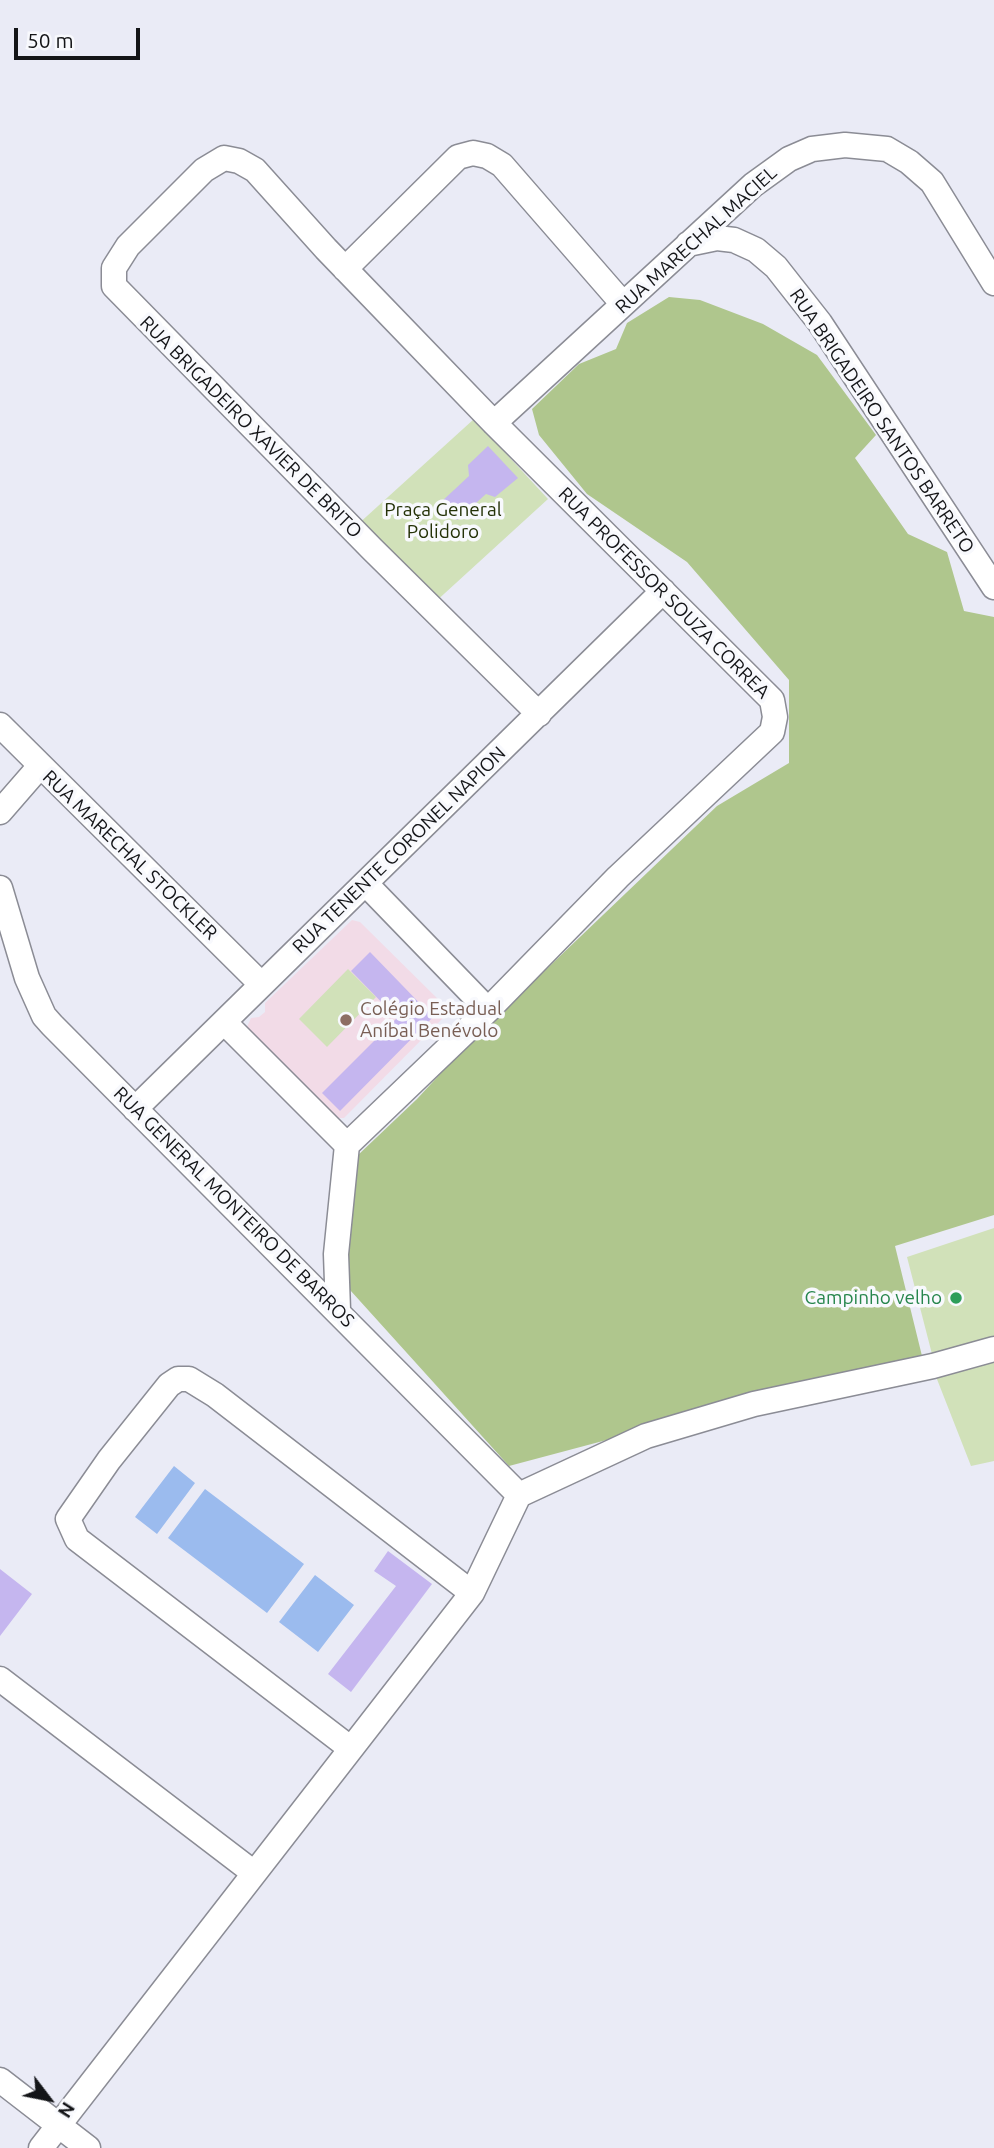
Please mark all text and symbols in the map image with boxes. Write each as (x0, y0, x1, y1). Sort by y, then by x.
scale bar (18, 14, 144, 58)
text: 50 m (27, 28, 74, 52)
street label: RUA MARECHAL MACIEL (611, 161, 781, 319)
street label: RUA BRIGADEIRO SANTOS BARRETO (785, 284, 979, 558)
street label: RUA BRIGADEIRO XAVIER DE BRITO (135, 311, 367, 543)
street label: RUA PROFESSOR SOUZA CORREA (554, 483, 774, 703)
park label: Praça General Polidoro (384, 499, 502, 543)
street label: RUA TENENTE CORONEL NAPION (288, 742, 510, 958)
street label: RUA MARECHAL STOCKLER (38, 765, 222, 945)
place label: Colégio Estadual Aníbal Benévolo (360, 998, 502, 1042)
marker: Colégio Estadual Aníbal Benévolo (338, 1012, 354, 1028)
street label: RUA GENERAL MONTEIRO DE BARROS (109, 1082, 359, 1332)
place label: Campinho velho (805, 1287, 942, 1309)
marker: Campinho velho (948, 1290, 964, 1306)
north arrow (14, 2064, 84, 2134)
text: N (54, 2098, 80, 2122)

